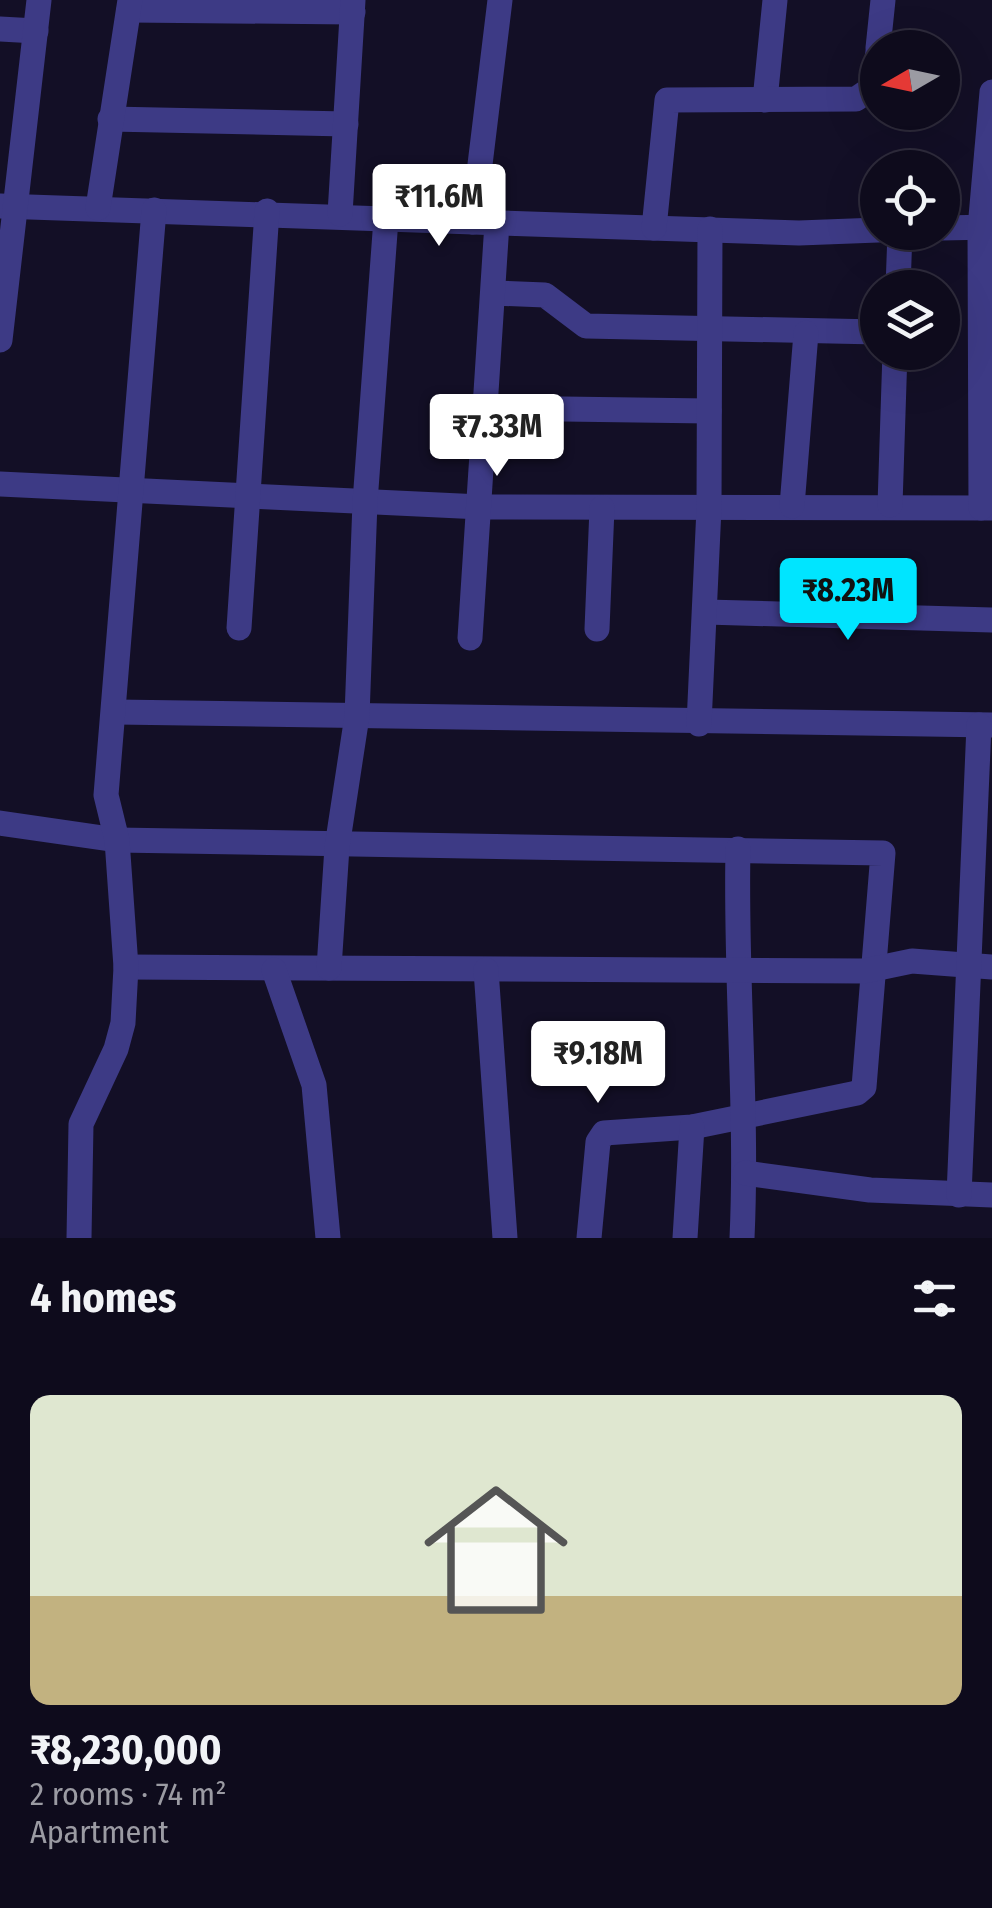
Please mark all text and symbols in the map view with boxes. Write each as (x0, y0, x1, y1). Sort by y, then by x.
north arrow (860, 30, 960, 130)
map controls (860, 30, 960, 370)
button: locate (860, 150, 960, 250)
pin: ₹11.6M (358, 164, 520, 249)
text: ₹11.6M (395, 177, 483, 215)
button: layers (860, 270, 960, 370)
pin: ₹7.33M (416, 394, 578, 479)
text: ₹7.33M (452, 407, 542, 445)
pin: ₹8.23M (767, 558, 929, 643)
text: ₹8.23M (802, 571, 894, 609)
pin: ₹9.18M (517, 1021, 679, 1106)
text: ₹9.18M (553, 1034, 643, 1072)
icon: filters (907, 1271, 962, 1326)
text: 4 homes (30, 1273, 177, 1323)
icon: home (406, 1460, 586, 1640)
text: ₹8,230,000 (30, 1725, 222, 1775)
text: 2 rooms · 74 m² (30, 1775, 227, 1813)
text: Apartment (30, 1813, 169, 1851)

